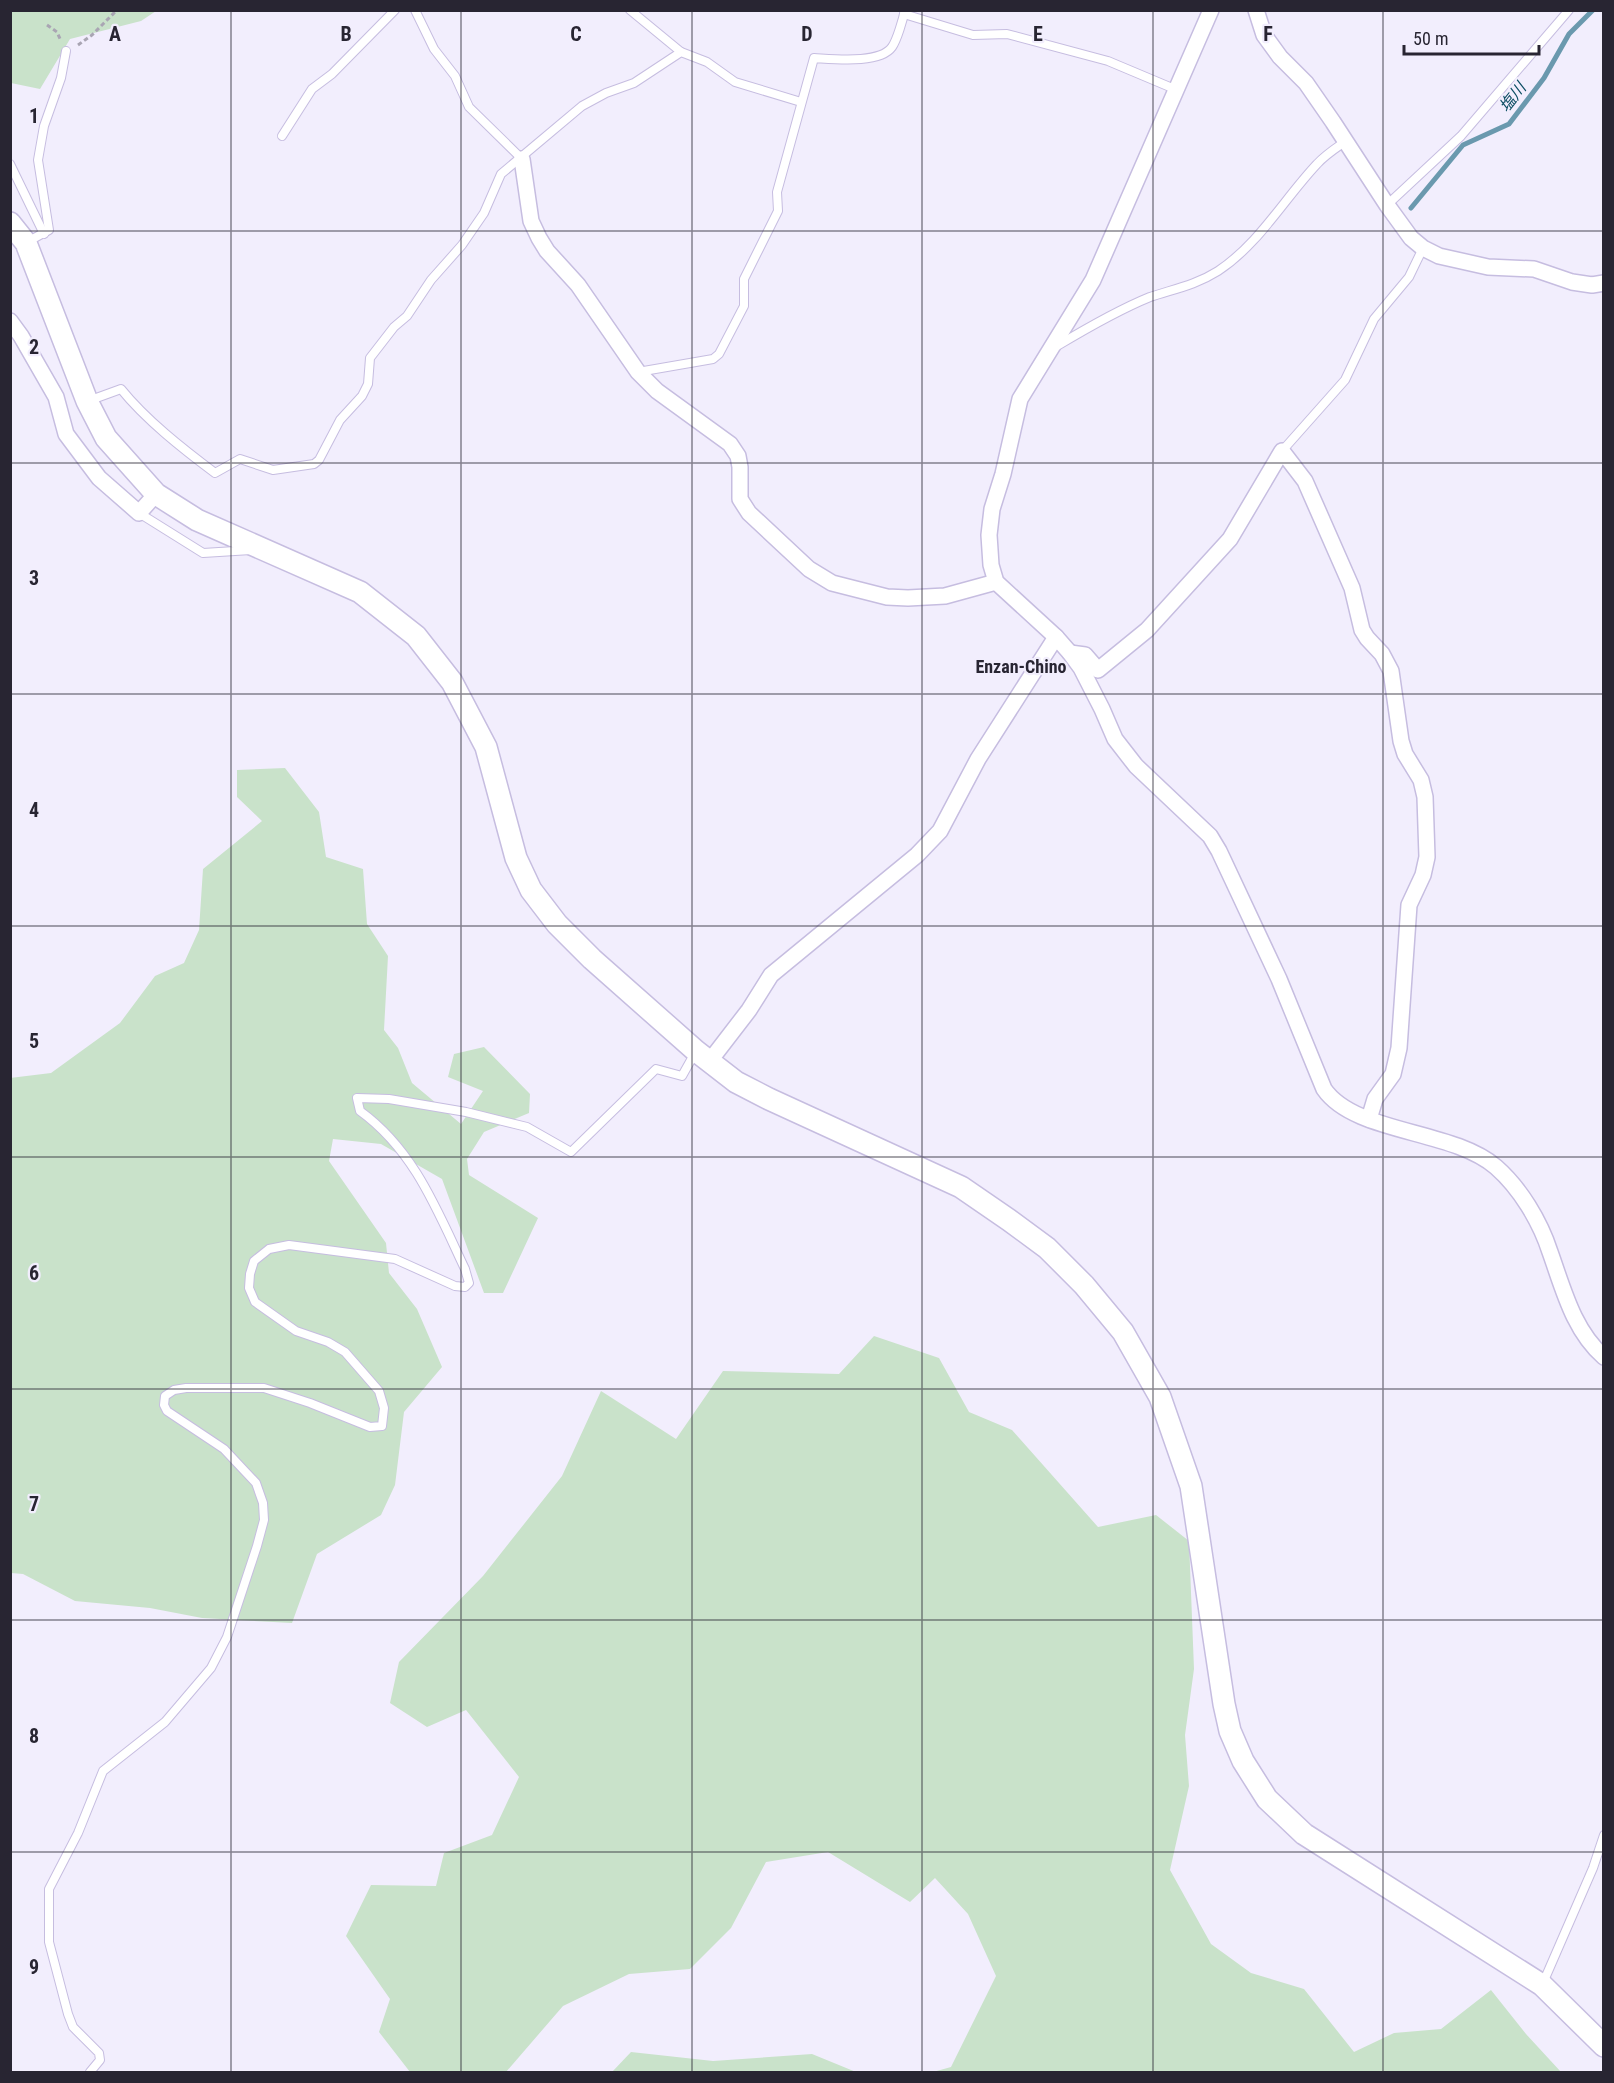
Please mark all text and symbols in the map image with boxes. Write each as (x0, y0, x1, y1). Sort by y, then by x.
scale bar (1404, 18, 1539, 56)
text: A (109, 22, 121, 46)
text: B (340, 22, 352, 46)
text: C (570, 22, 582, 46)
text: D (801, 22, 813, 46)
text: E (1033, 22, 1043, 46)
text: F (1263, 22, 1273, 46)
text: 50 m (1413, 28, 1448, 49)
water label: 塩川 (1495, 77, 1531, 116)
text: 1 (29, 104, 39, 128)
text: 2 (29, 335, 39, 359)
text: 3 (29, 566, 39, 590)
district label: Enzan-Chino (975, 656, 1067, 677)
text: 4 (29, 798, 39, 822)
text: 5 (29, 1029, 39, 1053)
text: 6 (29, 1261, 39, 1285)
text: 7 (29, 1492, 39, 1516)
text: 8 (29, 1724, 39, 1748)
text: 9 (29, 1955, 39, 1979)

